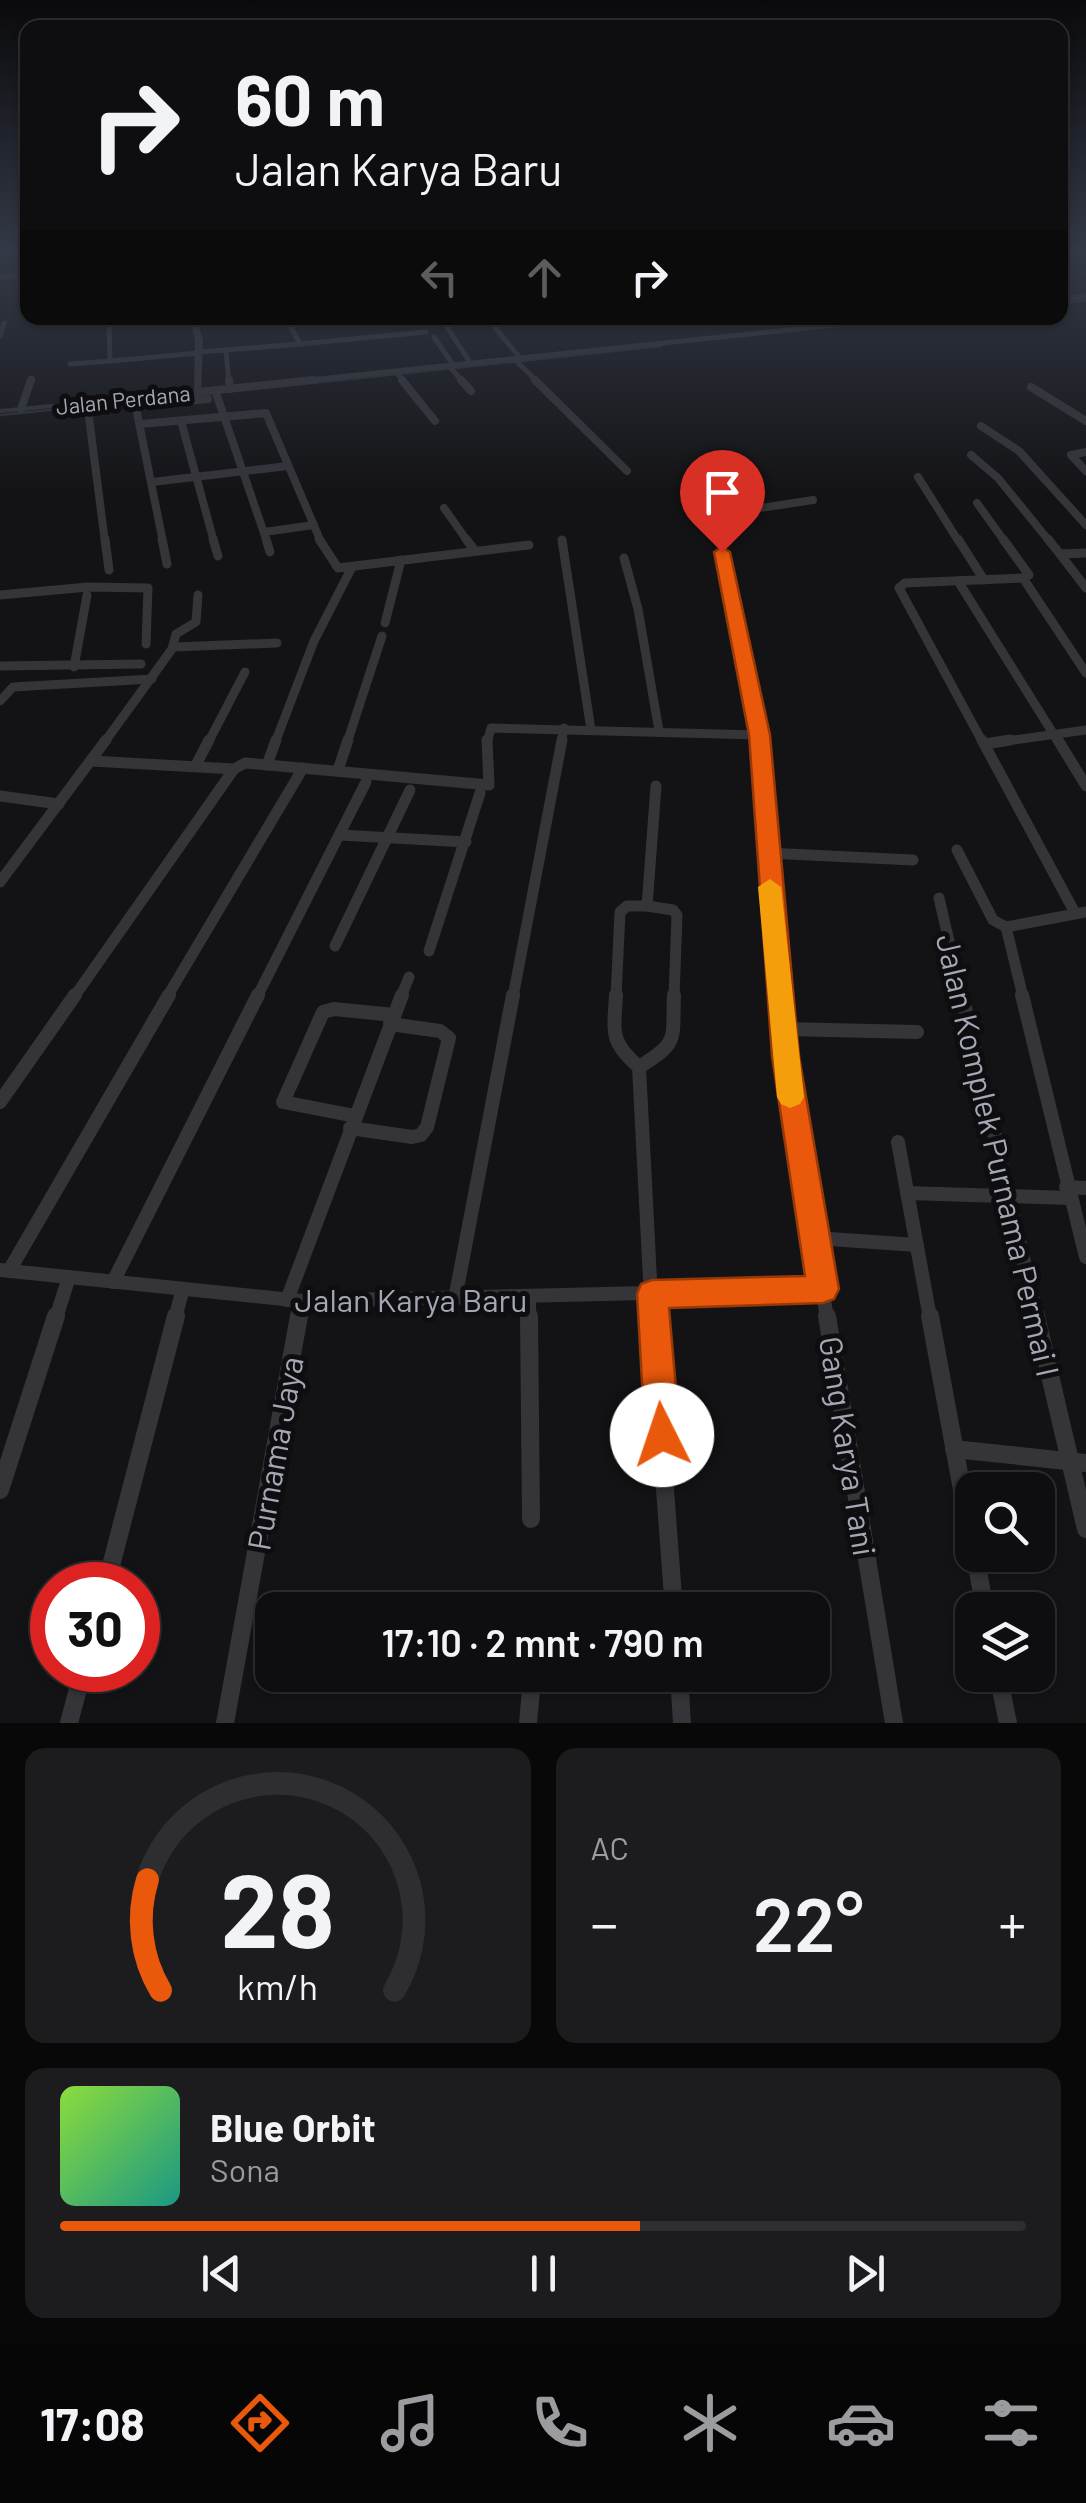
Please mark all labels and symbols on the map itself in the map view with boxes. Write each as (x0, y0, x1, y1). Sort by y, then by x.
street label: Jalan Perdana (54, 379, 192, 419)
pin (680, 450, 765, 553)
street label: Jalan Komplek Purnama Permai I (930, 930, 1068, 1380)
street label: Jalan Karya Baru (295, 1280, 527, 1318)
street label: Gang Karya Tani (813, 1334, 885, 1558)
street label: Purnama Jaya (238, 1353, 310, 1553)
position arrow (610, 1383, 714, 1487)
speed limit sign: 30 (30, 1562, 160, 1692)

